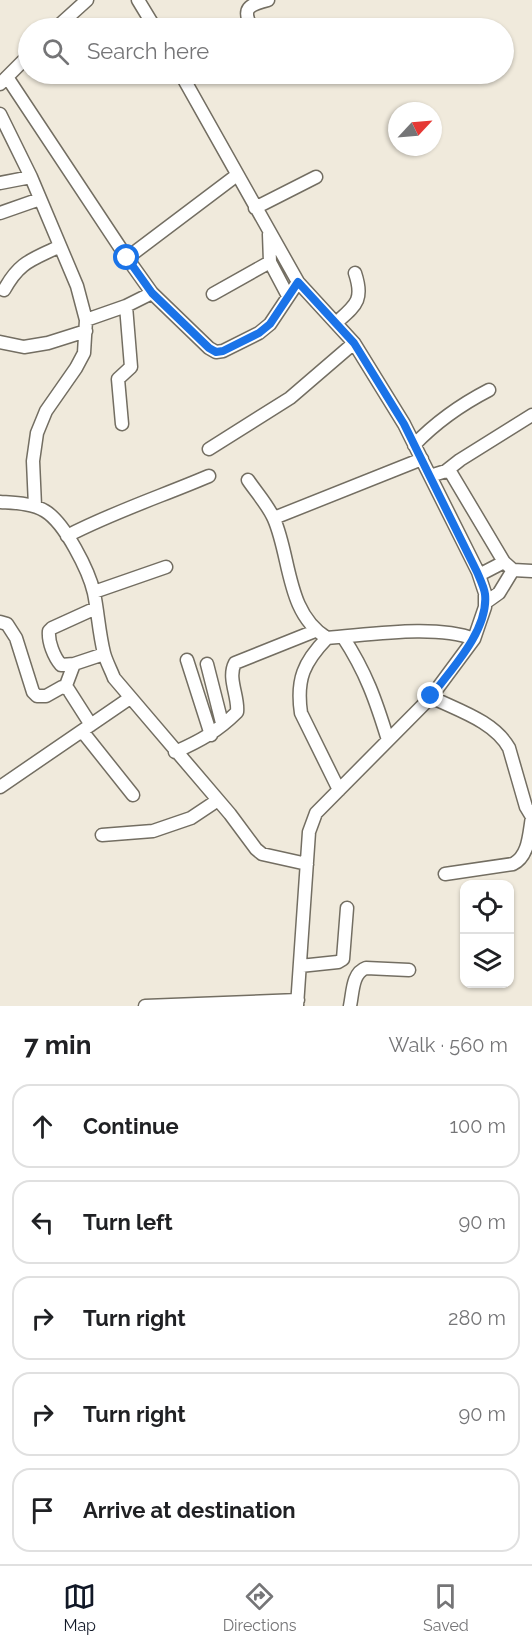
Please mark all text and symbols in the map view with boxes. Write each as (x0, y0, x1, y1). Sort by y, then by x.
search box (18, 18, 514, 84)
icon: search (39, 35, 72, 68)
text: Search here (87, 38, 209, 64)
north arrow (388, 102, 442, 156)
route start (113, 244, 139, 270)
route end (417, 682, 443, 708)
map controls (460, 880, 514, 988)
button: locate (460, 880, 514, 934)
button: layers (460, 934, 514, 988)
text: 7 min (24, 1030, 91, 1060)
text: Walk · 560 m (389, 1033, 508, 1057)
icon: ahead (26, 1110, 59, 1143)
text: Continue (83, 1113, 179, 1139)
text: 100 m (449, 1114, 506, 1138)
icon: left (26, 1206, 59, 1239)
text: Turn left (83, 1209, 173, 1235)
text: 90 m (459, 1210, 506, 1234)
icon: right (26, 1302, 59, 1335)
text: Turn right (83, 1305, 186, 1331)
text: 280 m (448, 1306, 506, 1330)
icon: right (26, 1398, 59, 1431)
text: Turn right (83, 1401, 186, 1427)
text: 90 m (459, 1402, 506, 1426)
icon: arrive (26, 1494, 59, 1527)
text: Arrive at destination (83, 1497, 296, 1523)
tab: Map (63, 1580, 96, 1635)
tab: Directions (223, 1580, 297, 1635)
tab: Saved (423, 1580, 469, 1635)

